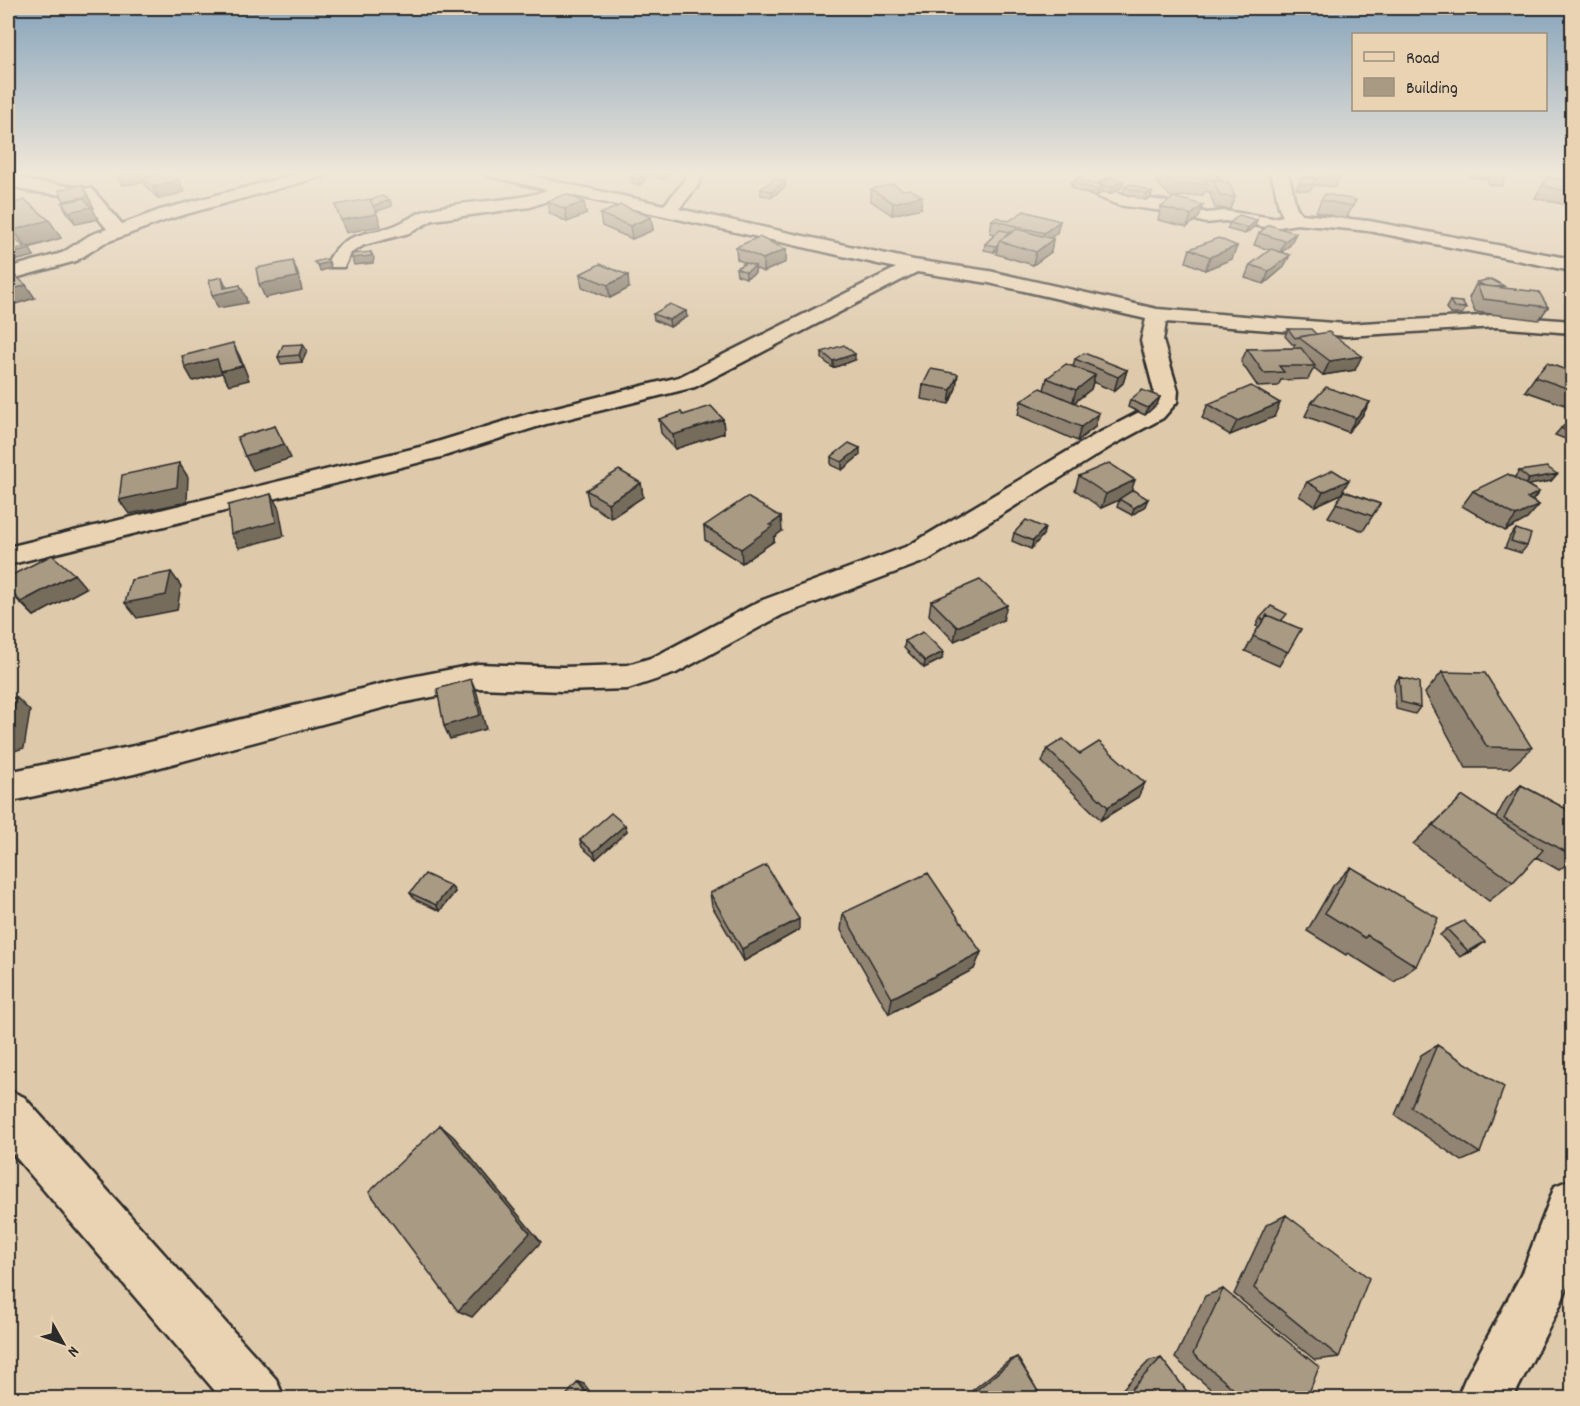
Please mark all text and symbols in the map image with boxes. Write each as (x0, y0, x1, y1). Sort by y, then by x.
legend (1352, 33, 1547, 111)
text: Road (1406, 47, 1440, 72)
text: Building (1406, 77, 1458, 102)
north arrow (33, 1313, 93, 1373)
text: N (61, 1341, 84, 1362)

